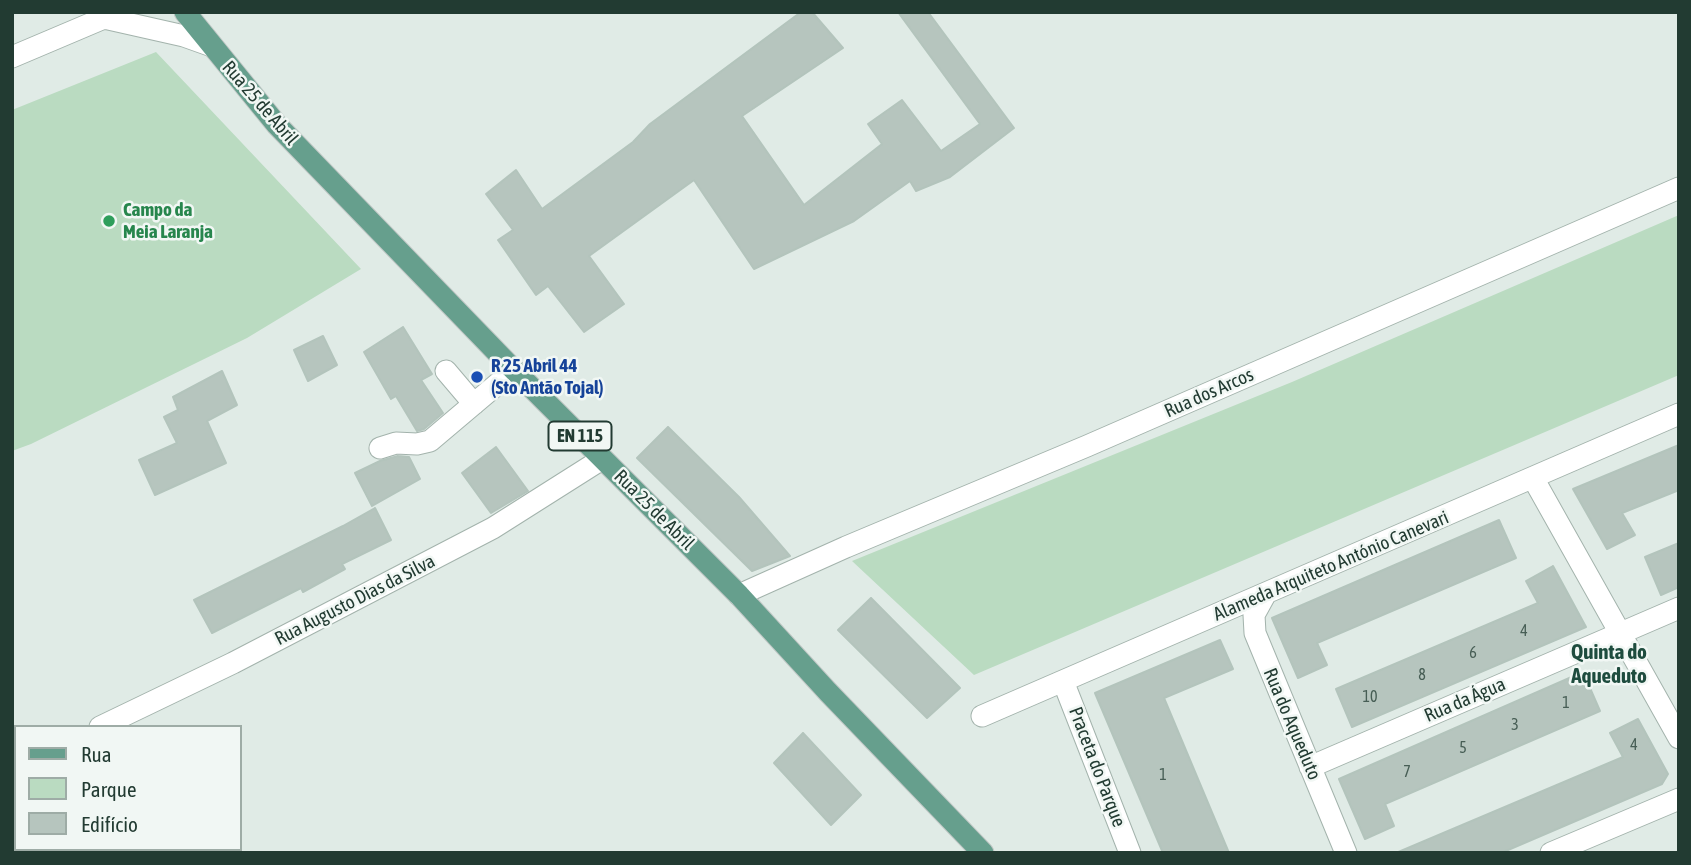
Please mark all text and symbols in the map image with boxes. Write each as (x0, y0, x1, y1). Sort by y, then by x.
street label: Rua 25 de Abril (217, 56, 303, 150)
place label: Campo da Meia Laranja (123, 199, 213, 243)
marker: Campo da Meia Laranja (101, 213, 117, 229)
place label: R 25 Abril 44 (Sto Antão Tojal) (491, 355, 604, 399)
street label: Rua dos Arcos (1161, 363, 1257, 423)
marker: R 25 Abril 44 (Sto Antão Tojal) (469, 369, 485, 385)
road number: EN 115 (548, 422, 612, 450)
street label: Rua 25 de Abril (609, 465, 699, 555)
street label: Alameda Arquiteto António Canevari (1210, 506, 1452, 626)
street label: Rua Augusto Dias da Silva (271, 550, 439, 650)
house number: 4 (1520, 621, 1528, 641)
district label: Quinta do Aqueduto (1571, 639, 1647, 689)
house number: 6 (1469, 643, 1477, 663)
street label: Rua do Aqueduto (1258, 665, 1326, 783)
house number: 8 (1418, 665, 1426, 685)
street label: Rua da Água (1421, 673, 1509, 727)
house number: 10 (1362, 687, 1378, 707)
house number: 1 (1562, 693, 1570, 713)
street label: Praceta do Parque (1064, 704, 1130, 830)
house number: 3 (1511, 715, 1519, 735)
legend (14, 725, 242, 851)
house number: 4 (1630, 735, 1638, 755)
house number: 5 (1459, 738, 1467, 758)
text: Rua (81, 742, 111, 766)
house number: 7 (1403, 762, 1411, 782)
house number: 1 (1159, 765, 1167, 785)
text: Parque (81, 777, 136, 801)
text: Edifício (81, 812, 138, 836)

